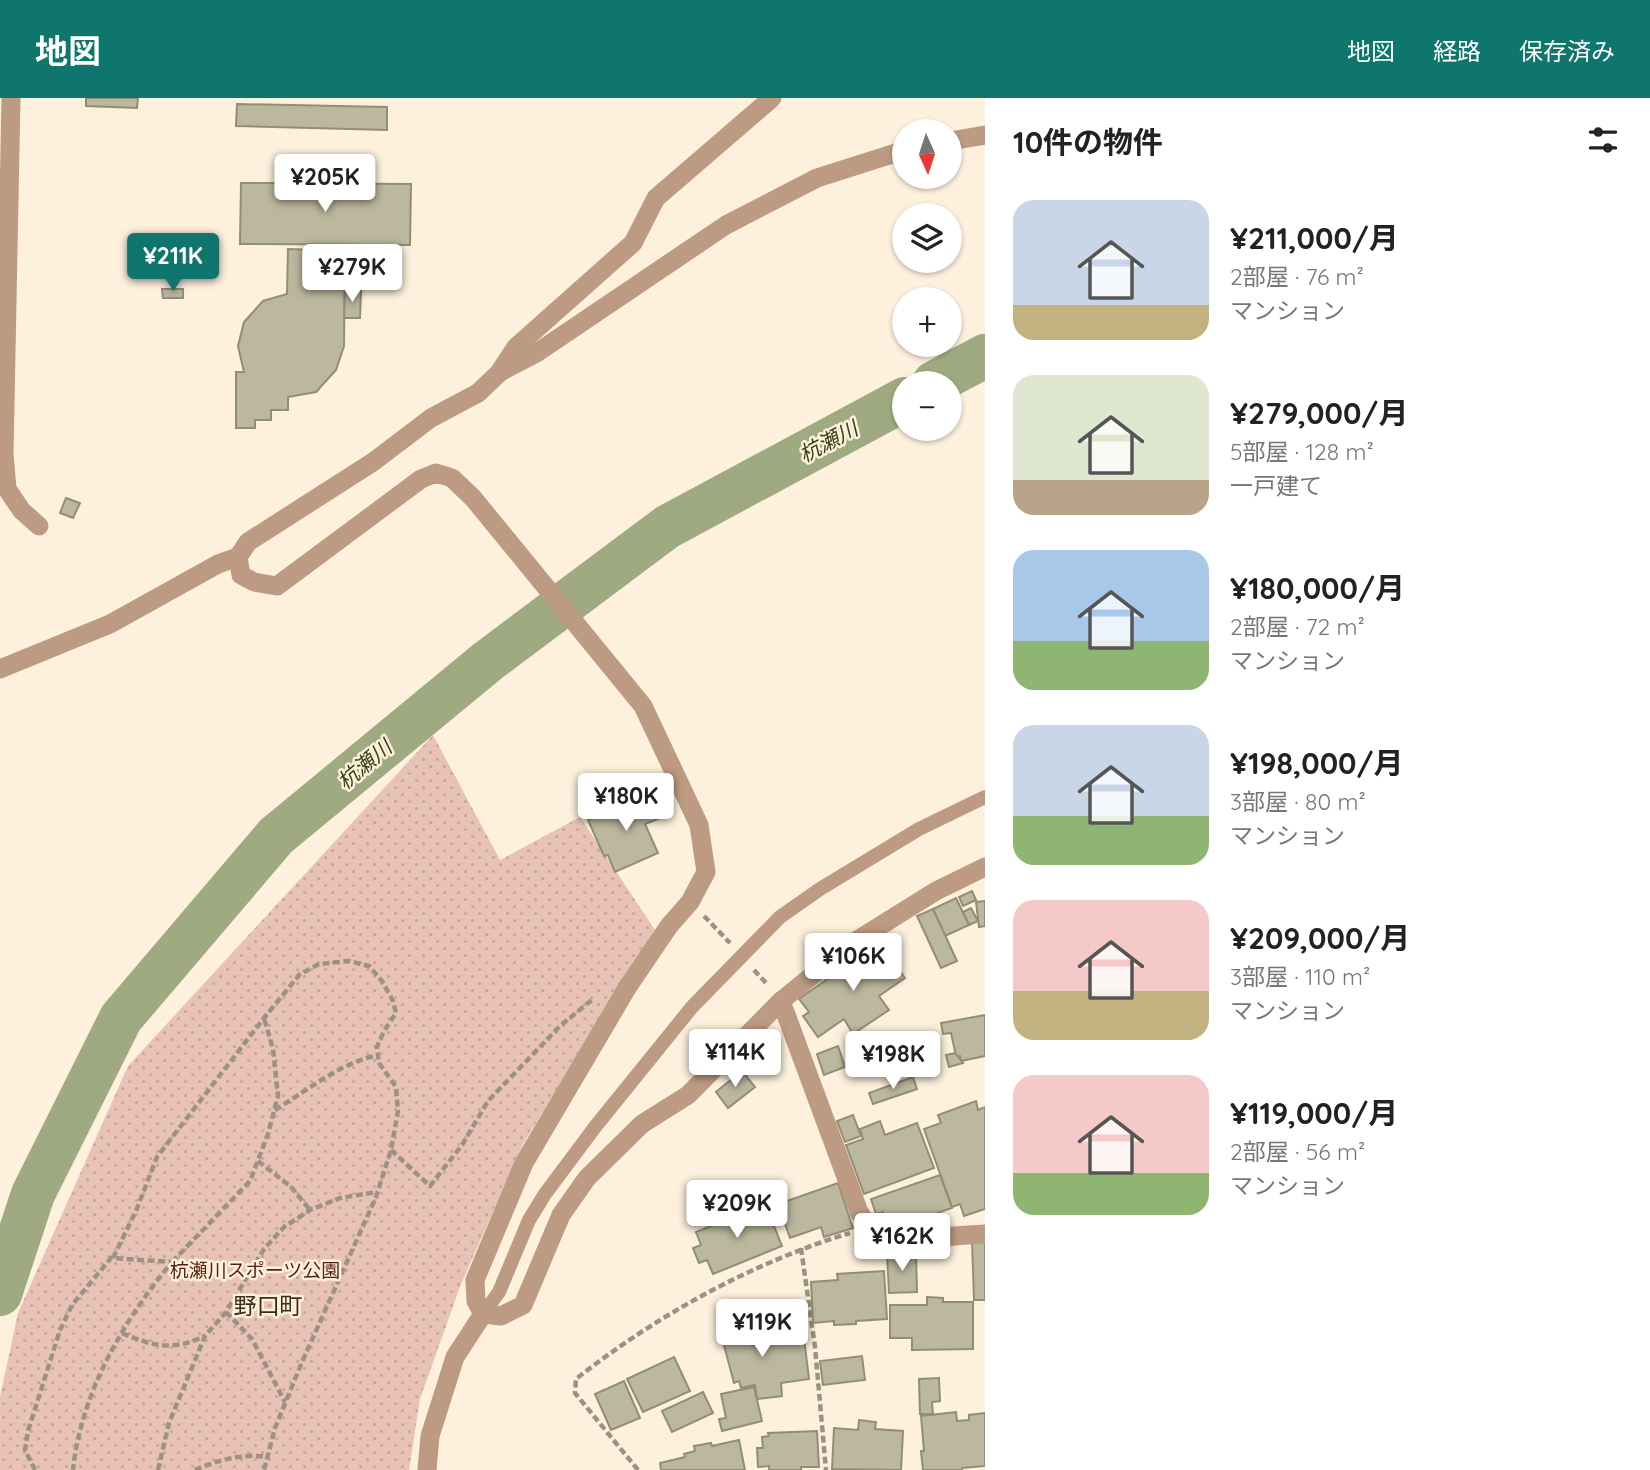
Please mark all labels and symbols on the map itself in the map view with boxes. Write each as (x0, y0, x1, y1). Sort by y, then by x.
north arrow (892, 119, 962, 189)
pin: ¥205K (276, 155, 374, 214)
pin: ¥211K (124, 234, 222, 293)
pin: ¥279K (303, 244, 401, 304)
water label: 杭瀬川 (794, 414, 864, 467)
water label: 杭瀬川 (332, 733, 398, 794)
pin: ¥180K (577, 774, 675, 833)
pin: ¥106K (804, 934, 902, 993)
pin: ¥114K (686, 1030, 784, 1089)
pin: ¥198K (844, 1032, 942, 1091)
pin: ¥209K (688, 1180, 786, 1240)
pin: ¥162K (853, 1214, 951, 1273)
park label: 杭瀬川スポーツ公園 (170, 1258, 340, 1282)
district label: 野口町 (234, 1291, 303, 1320)
pin: ¥119K (713, 1300, 811, 1359)

